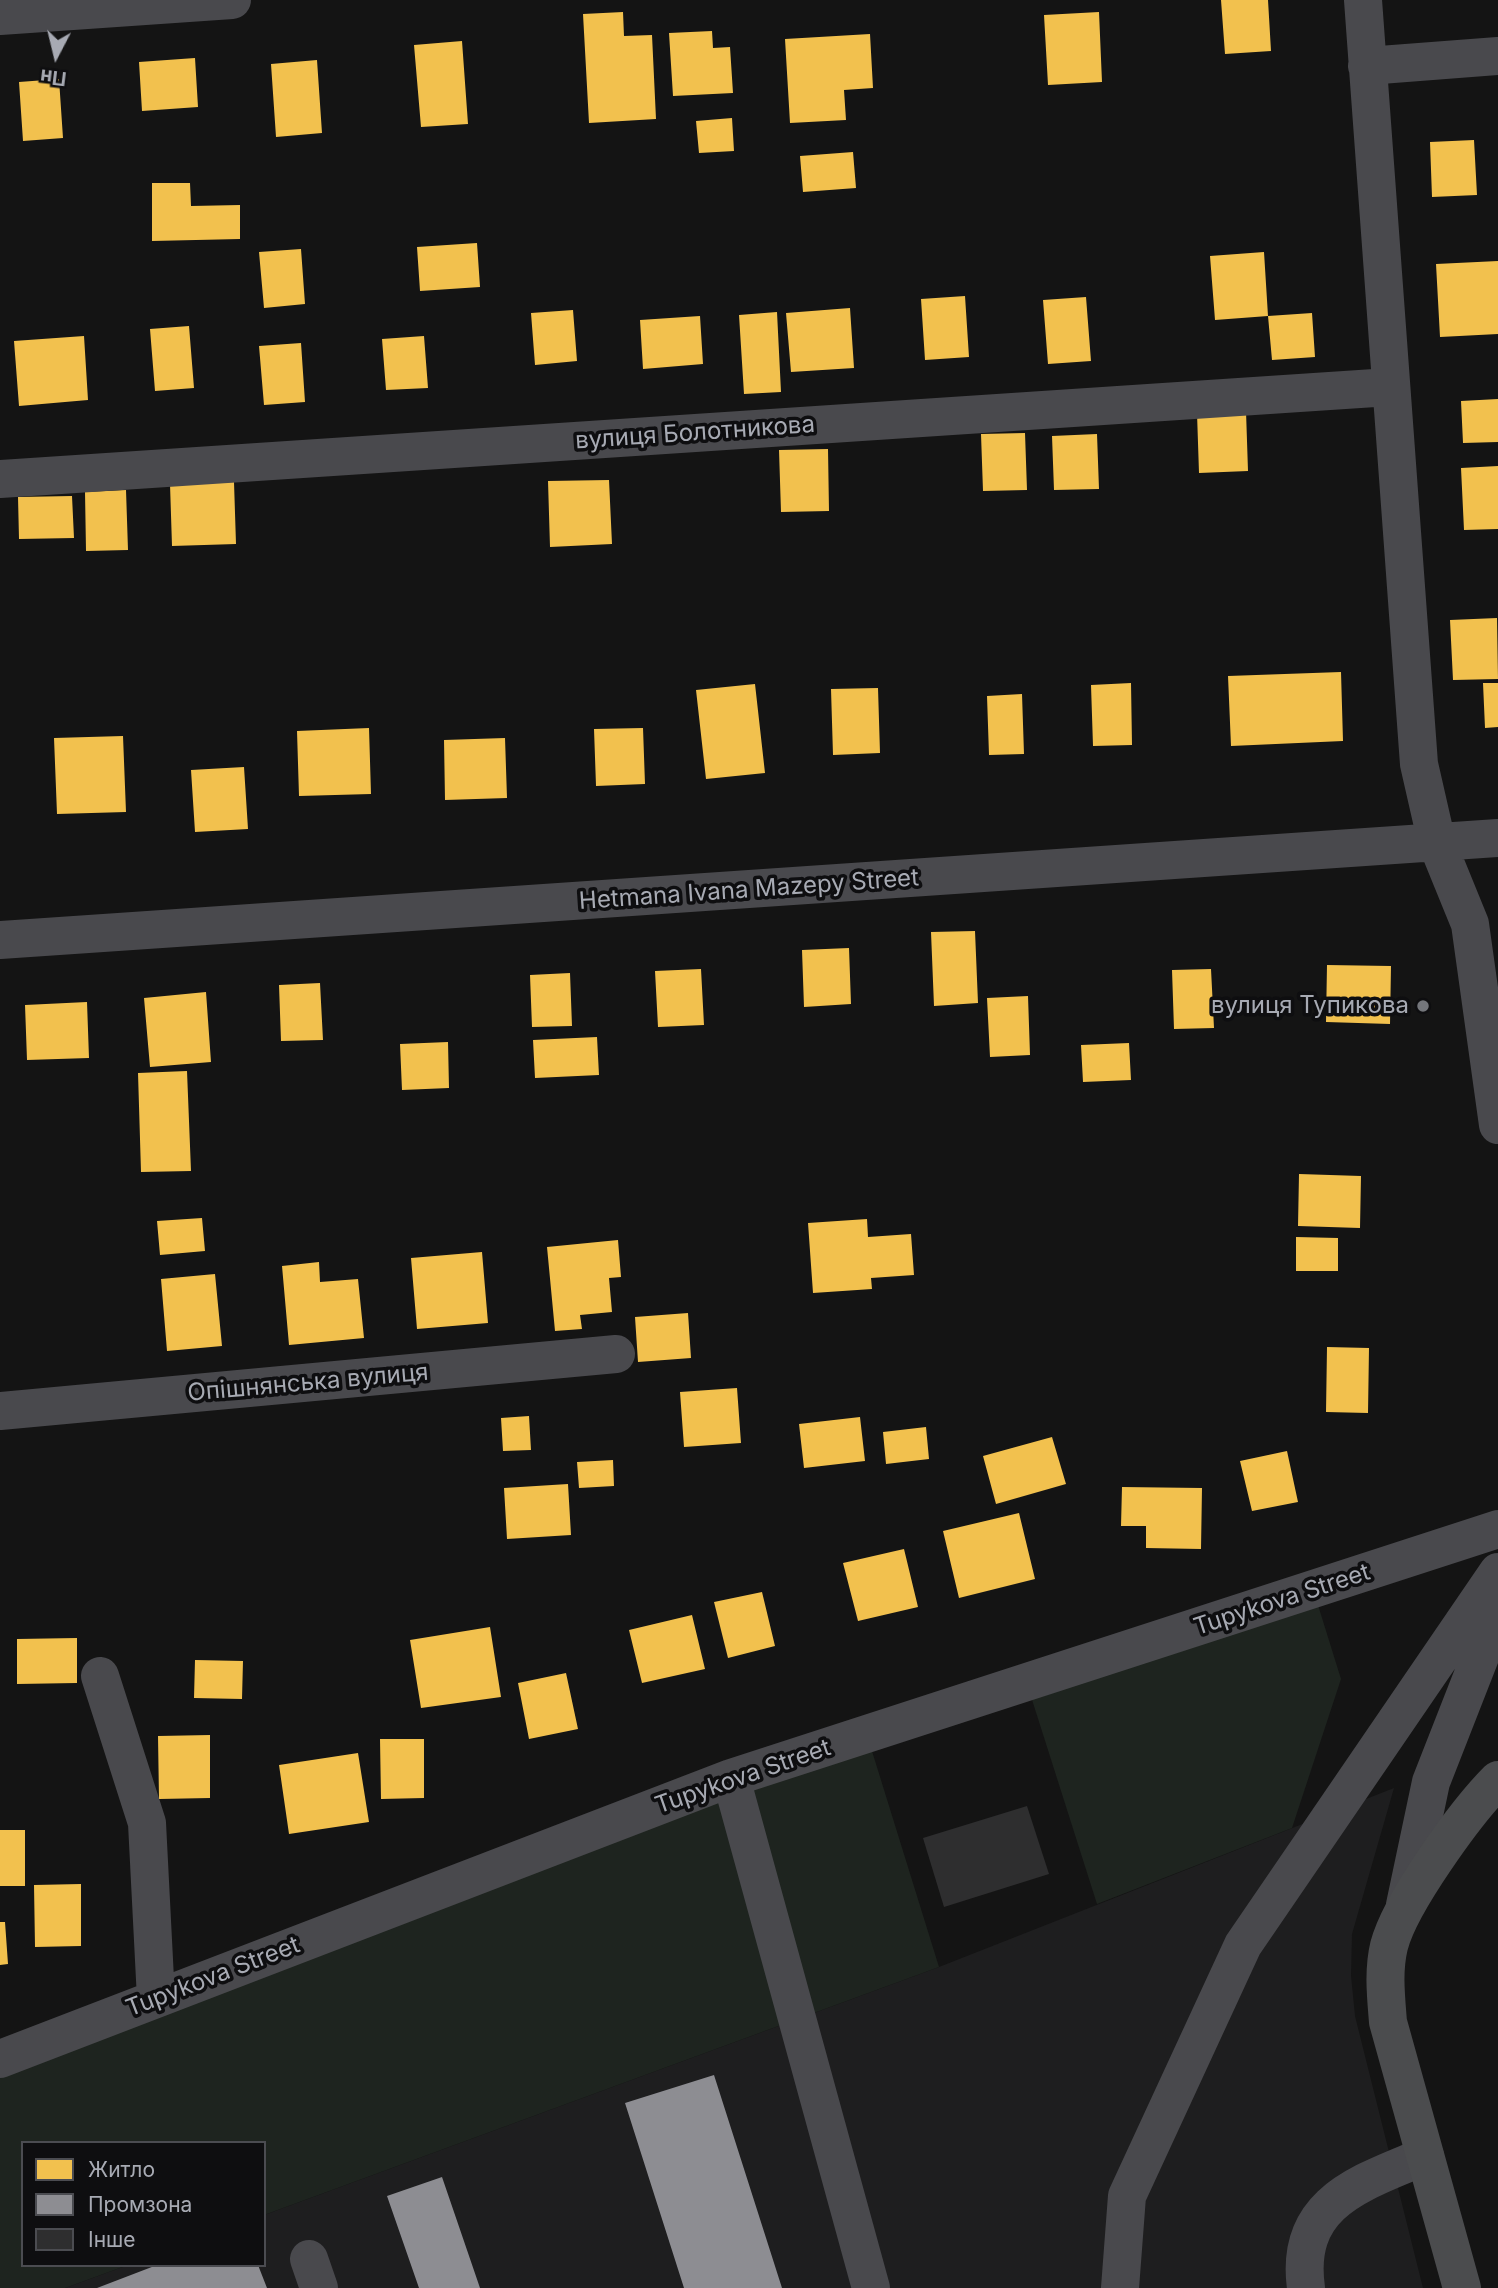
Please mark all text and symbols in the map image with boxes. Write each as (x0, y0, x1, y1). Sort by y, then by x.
north arrow (21, 21, 91, 91)
text: Пн (39, 64, 68, 90)
street label: вулиця Болотникова (574, 410, 816, 456)
street label: Hetmana Ivana Mazepy Street (578, 864, 920, 916)
place label: вулиця Тупикова (1211, 992, 1409, 1020)
marker: вулиця Тупикова (1415, 998, 1431, 1014)
street label: Опішнянська вулиця (186, 1358, 430, 1408)
street label: Tupykova Street (1190, 1558, 1374, 1642)
street label: Tupykova Street (652, 1733, 834, 1821)
street label: Tupykova Street (122, 1931, 304, 2023)
legend (21, 2141, 266, 2267)
text: Житло (88, 2157, 155, 2182)
text: Промзона (88, 2192, 192, 2217)
text: Інше (88, 2227, 136, 2252)

